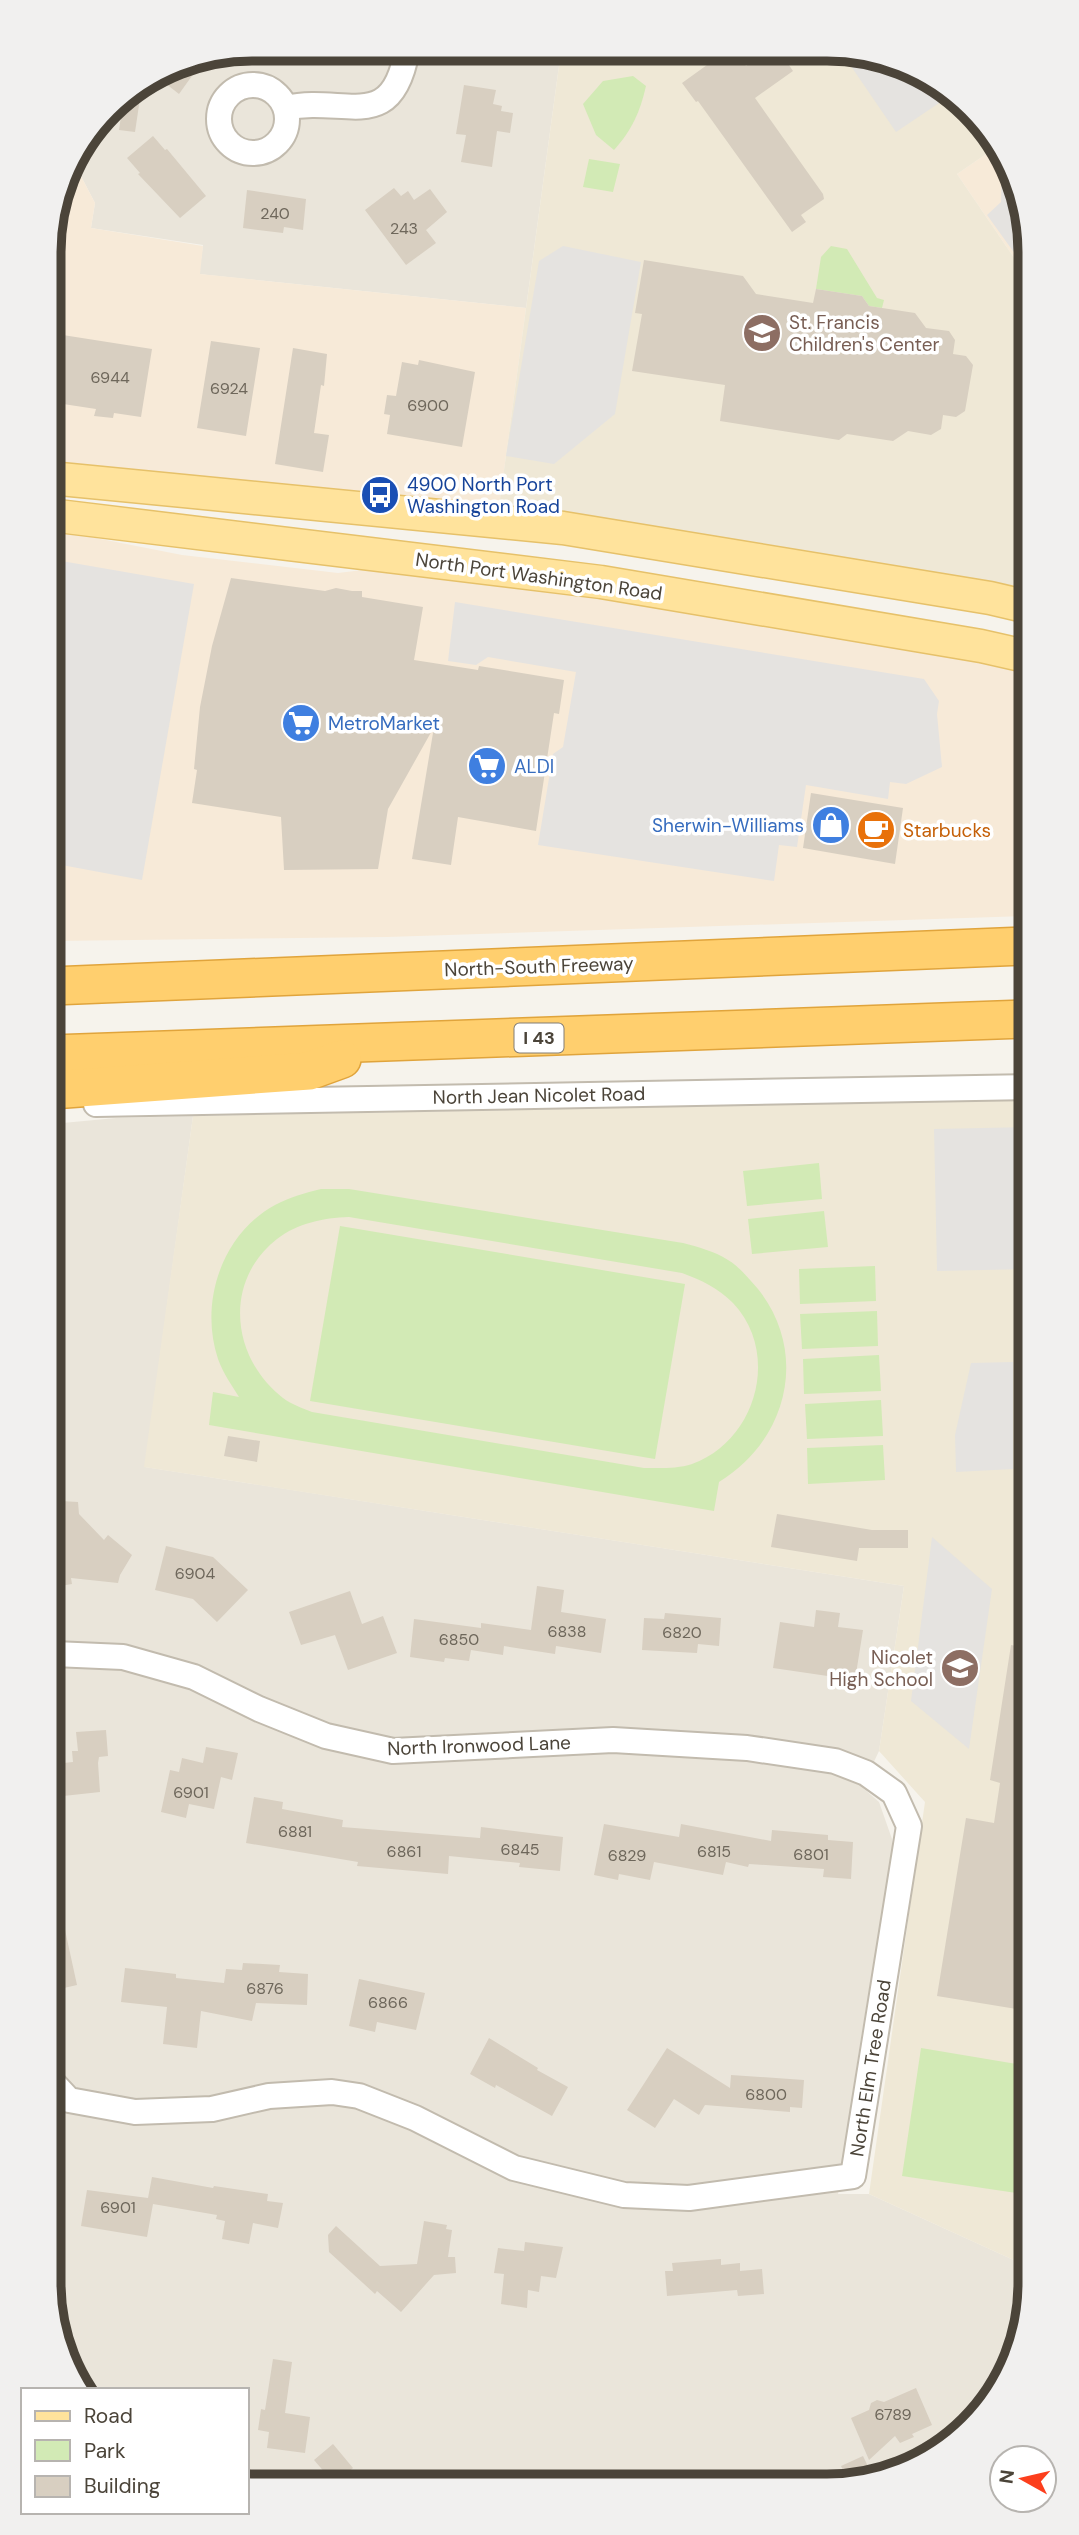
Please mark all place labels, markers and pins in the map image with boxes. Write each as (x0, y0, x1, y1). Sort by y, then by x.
place label: St. Francis Children's Center (789, 310, 940, 357)
school or university icon: St. Francis Children's Center (741, 312, 783, 354)
place label: 4900 North Port Washington Road (407, 472, 560, 519)
bus stop icon: 4900 North Port Washington Road (359, 474, 401, 516)
supermarket icon: MetroMarket (280, 702, 322, 744)
place label: MetroMarket (328, 711, 440, 736)
supermarket icon: ALDI (466, 745, 508, 787)
place label: ALDI (514, 754, 554, 779)
shop icon: Sherwin-Williams (810, 804, 852, 846)
cafe icon: Starbucks (855, 809, 897, 851)
place label: Sherwin-Williams (652, 813, 804, 838)
place label: Starbucks (903, 818, 991, 843)
place label: Nicolet High School (829, 1645, 933, 1692)
school or university icon: Nicolet High School (939, 1647, 981, 1689)

